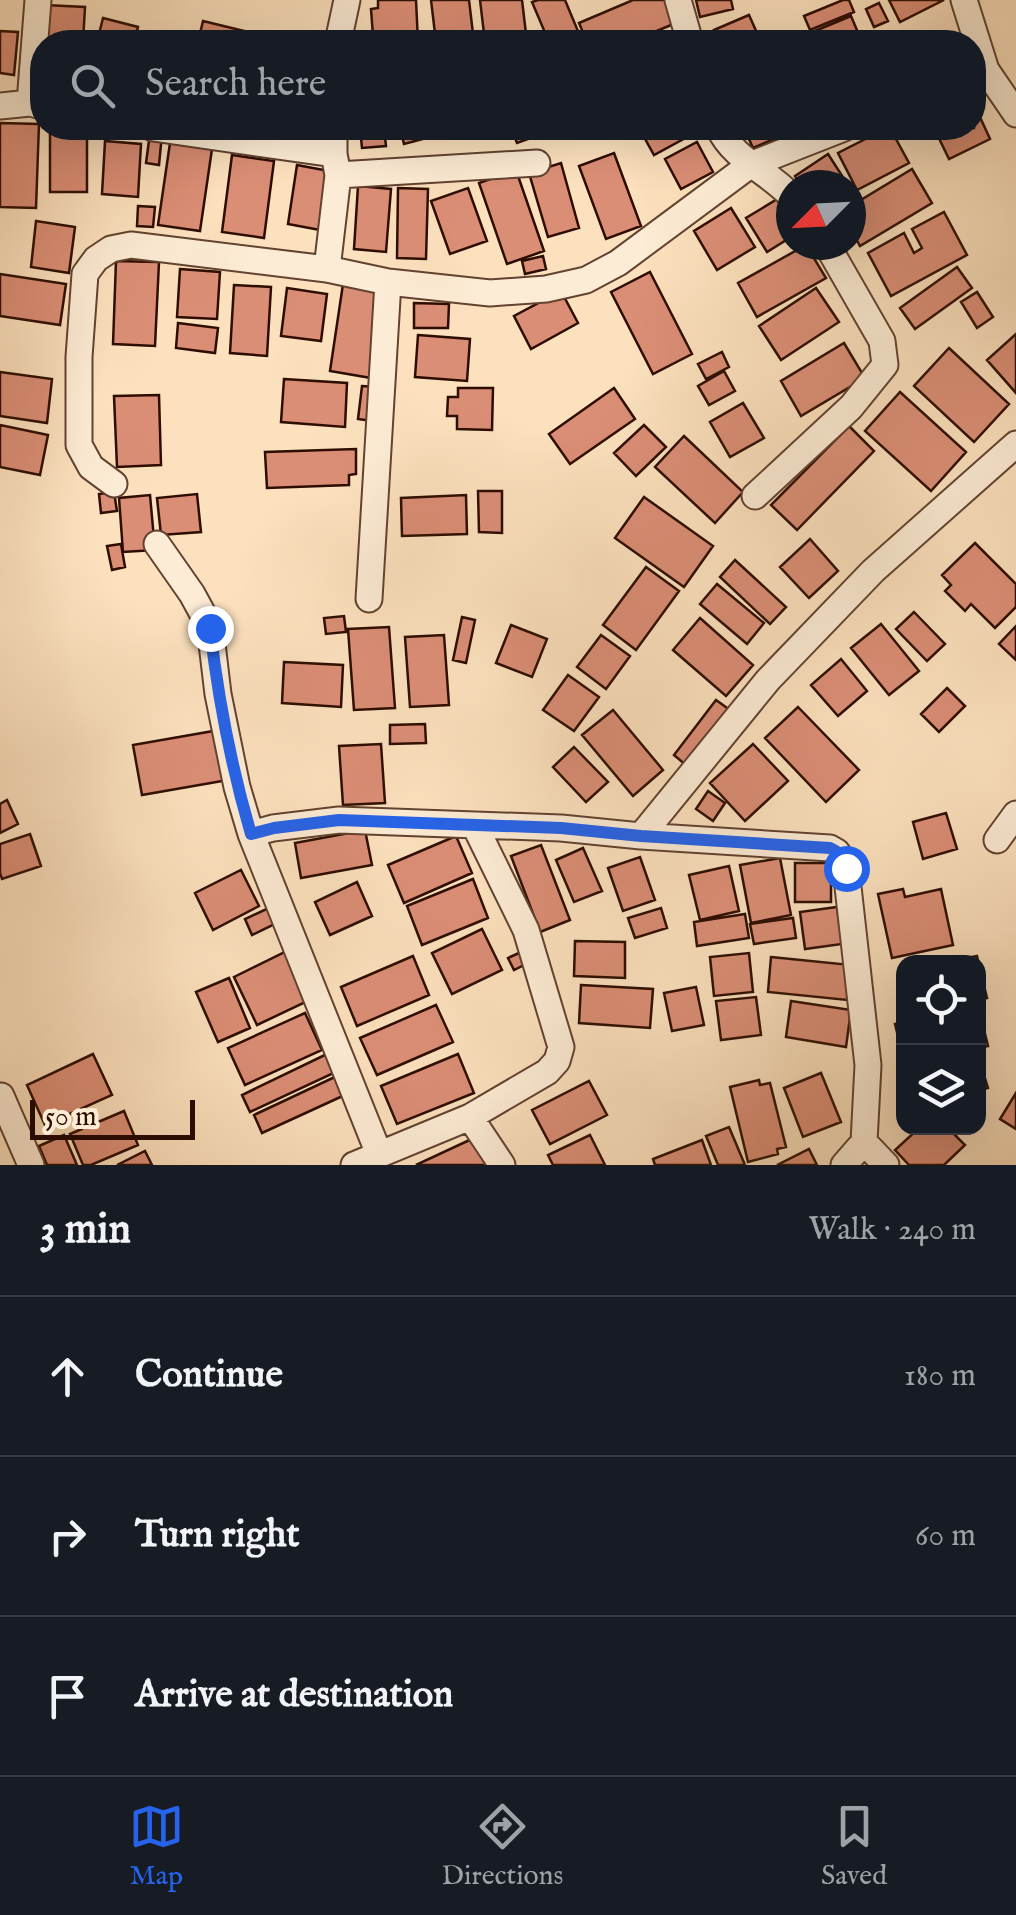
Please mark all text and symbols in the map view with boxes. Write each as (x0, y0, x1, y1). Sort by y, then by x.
search box (30, 30, 986, 140)
icon: search (65, 58, 120, 113)
text: Search here (145, 61, 326, 109)
north arrow (776, 170, 866, 260)
route end (188, 606, 234, 652)
route start (824, 846, 870, 892)
map controls (896, 955, 986, 1135)
button: locate (896, 955, 986, 1045)
button: layers (896, 1045, 986, 1135)
scale bar (30, 1095, 195, 1140)
text: 50 m (45, 1100, 97, 1135)
text: 3 min (40, 1204, 131, 1257)
text: Walk · 240 m (809, 1210, 976, 1251)
icon: ahead (40, 1349, 95, 1404)
text: Continue (135, 1352, 283, 1400)
text: 180 m (904, 1356, 976, 1397)
icon: right (40, 1509, 95, 1564)
text: Turn right (135, 1512, 299, 1560)
text: 60 m (915, 1516, 976, 1557)
icon: arrive (40, 1669, 95, 1724)
text: Arrive at destination (135, 1672, 453, 1720)
tab: Map (129, 1799, 184, 1894)
tab: Directions (441, 1799, 563, 1894)
tab: Saved (821, 1799, 887, 1894)

